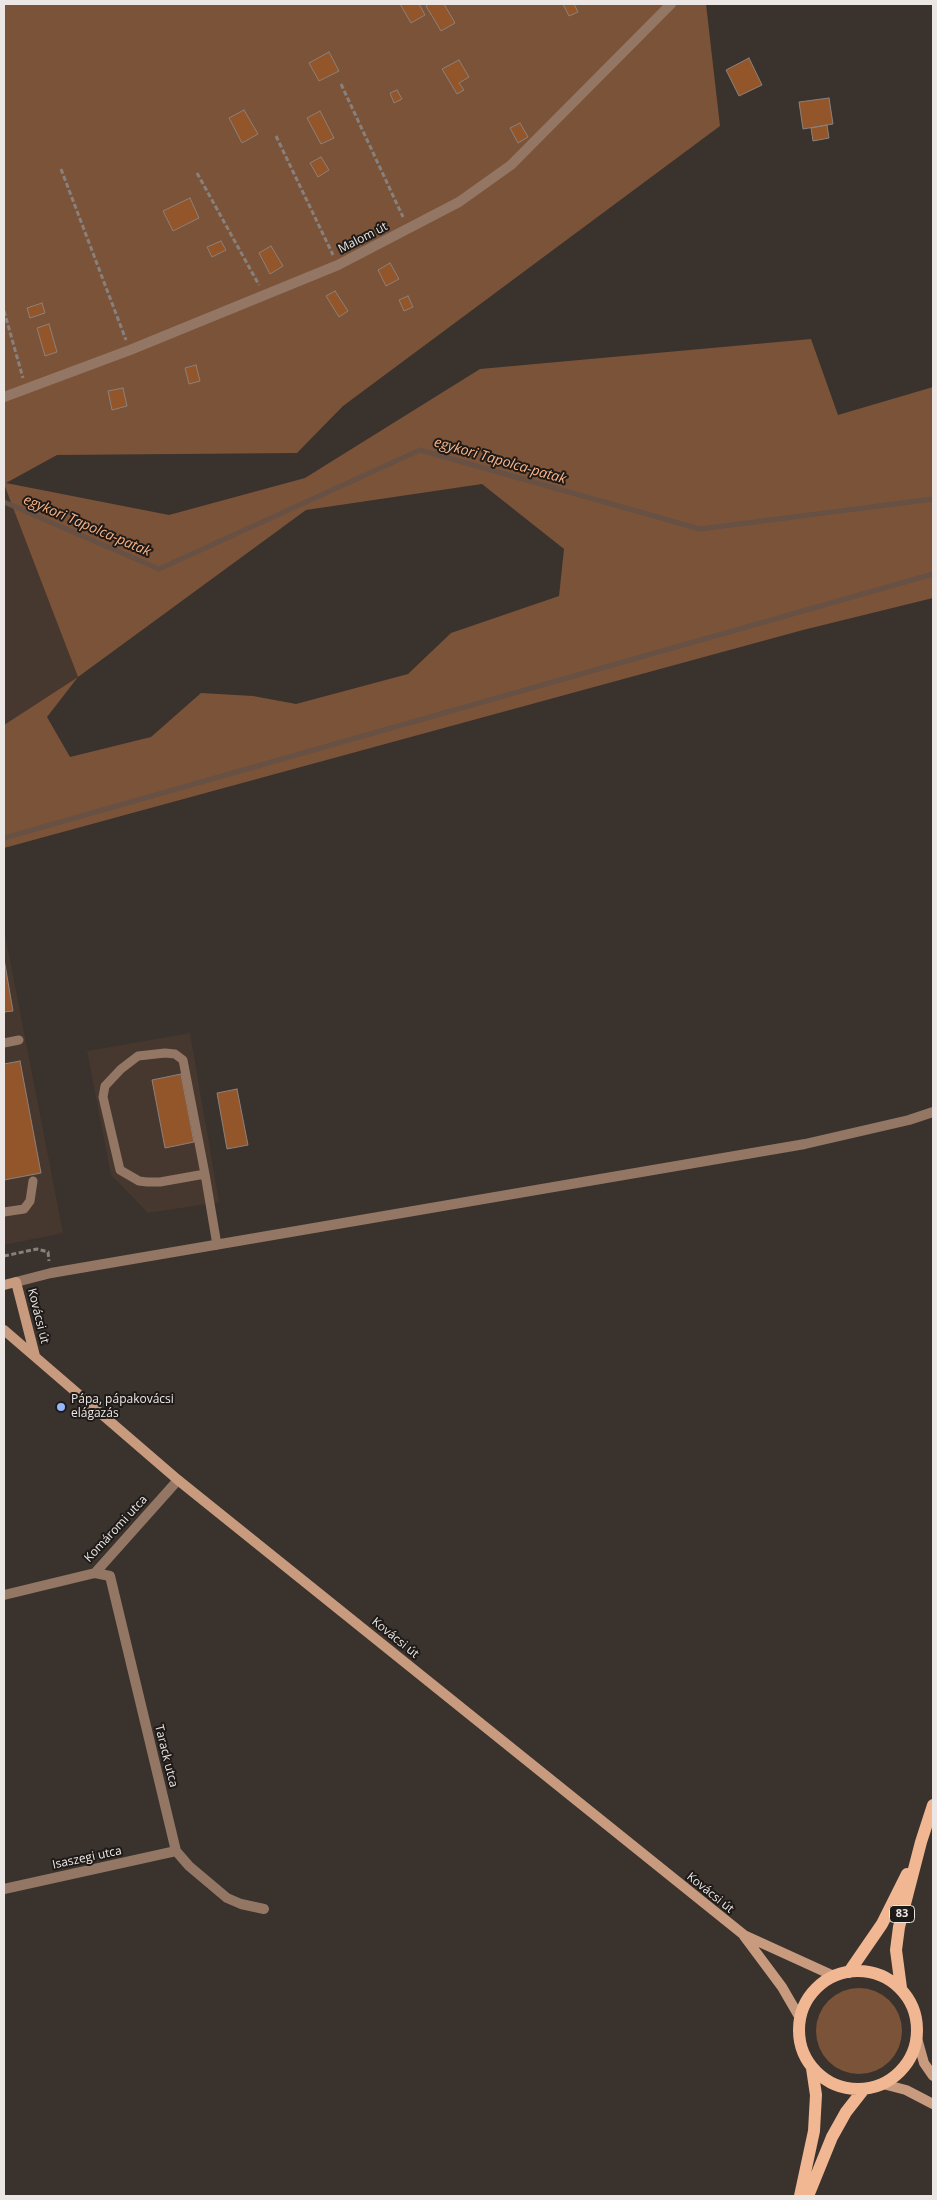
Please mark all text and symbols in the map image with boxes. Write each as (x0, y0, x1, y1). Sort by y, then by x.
street label: Malom út (336, 219, 390, 257)
water label: egykori Tapolca-patak (432, 434, 568, 488)
water label: egykori Tapolca-patak (21, 492, 153, 560)
street label: Kovácsi út (24, 1287, 52, 1345)
place label: Pápa, pápakovácsi elágazás (71, 1393, 174, 1421)
marker: Pápa, pápakovácsi elágazás (55, 1401, 67, 1413)
street label: Komáromi utca (81, 1493, 151, 1565)
street label: Kovácsi út (369, 1615, 421, 1661)
street label: Tarack utca (151, 1723, 181, 1789)
street label: Isaszegi utca (51, 1844, 123, 1872)
street label: Kovácsi út (684, 1870, 736, 1916)
road number: 83 (890, 1906, 914, 1922)

